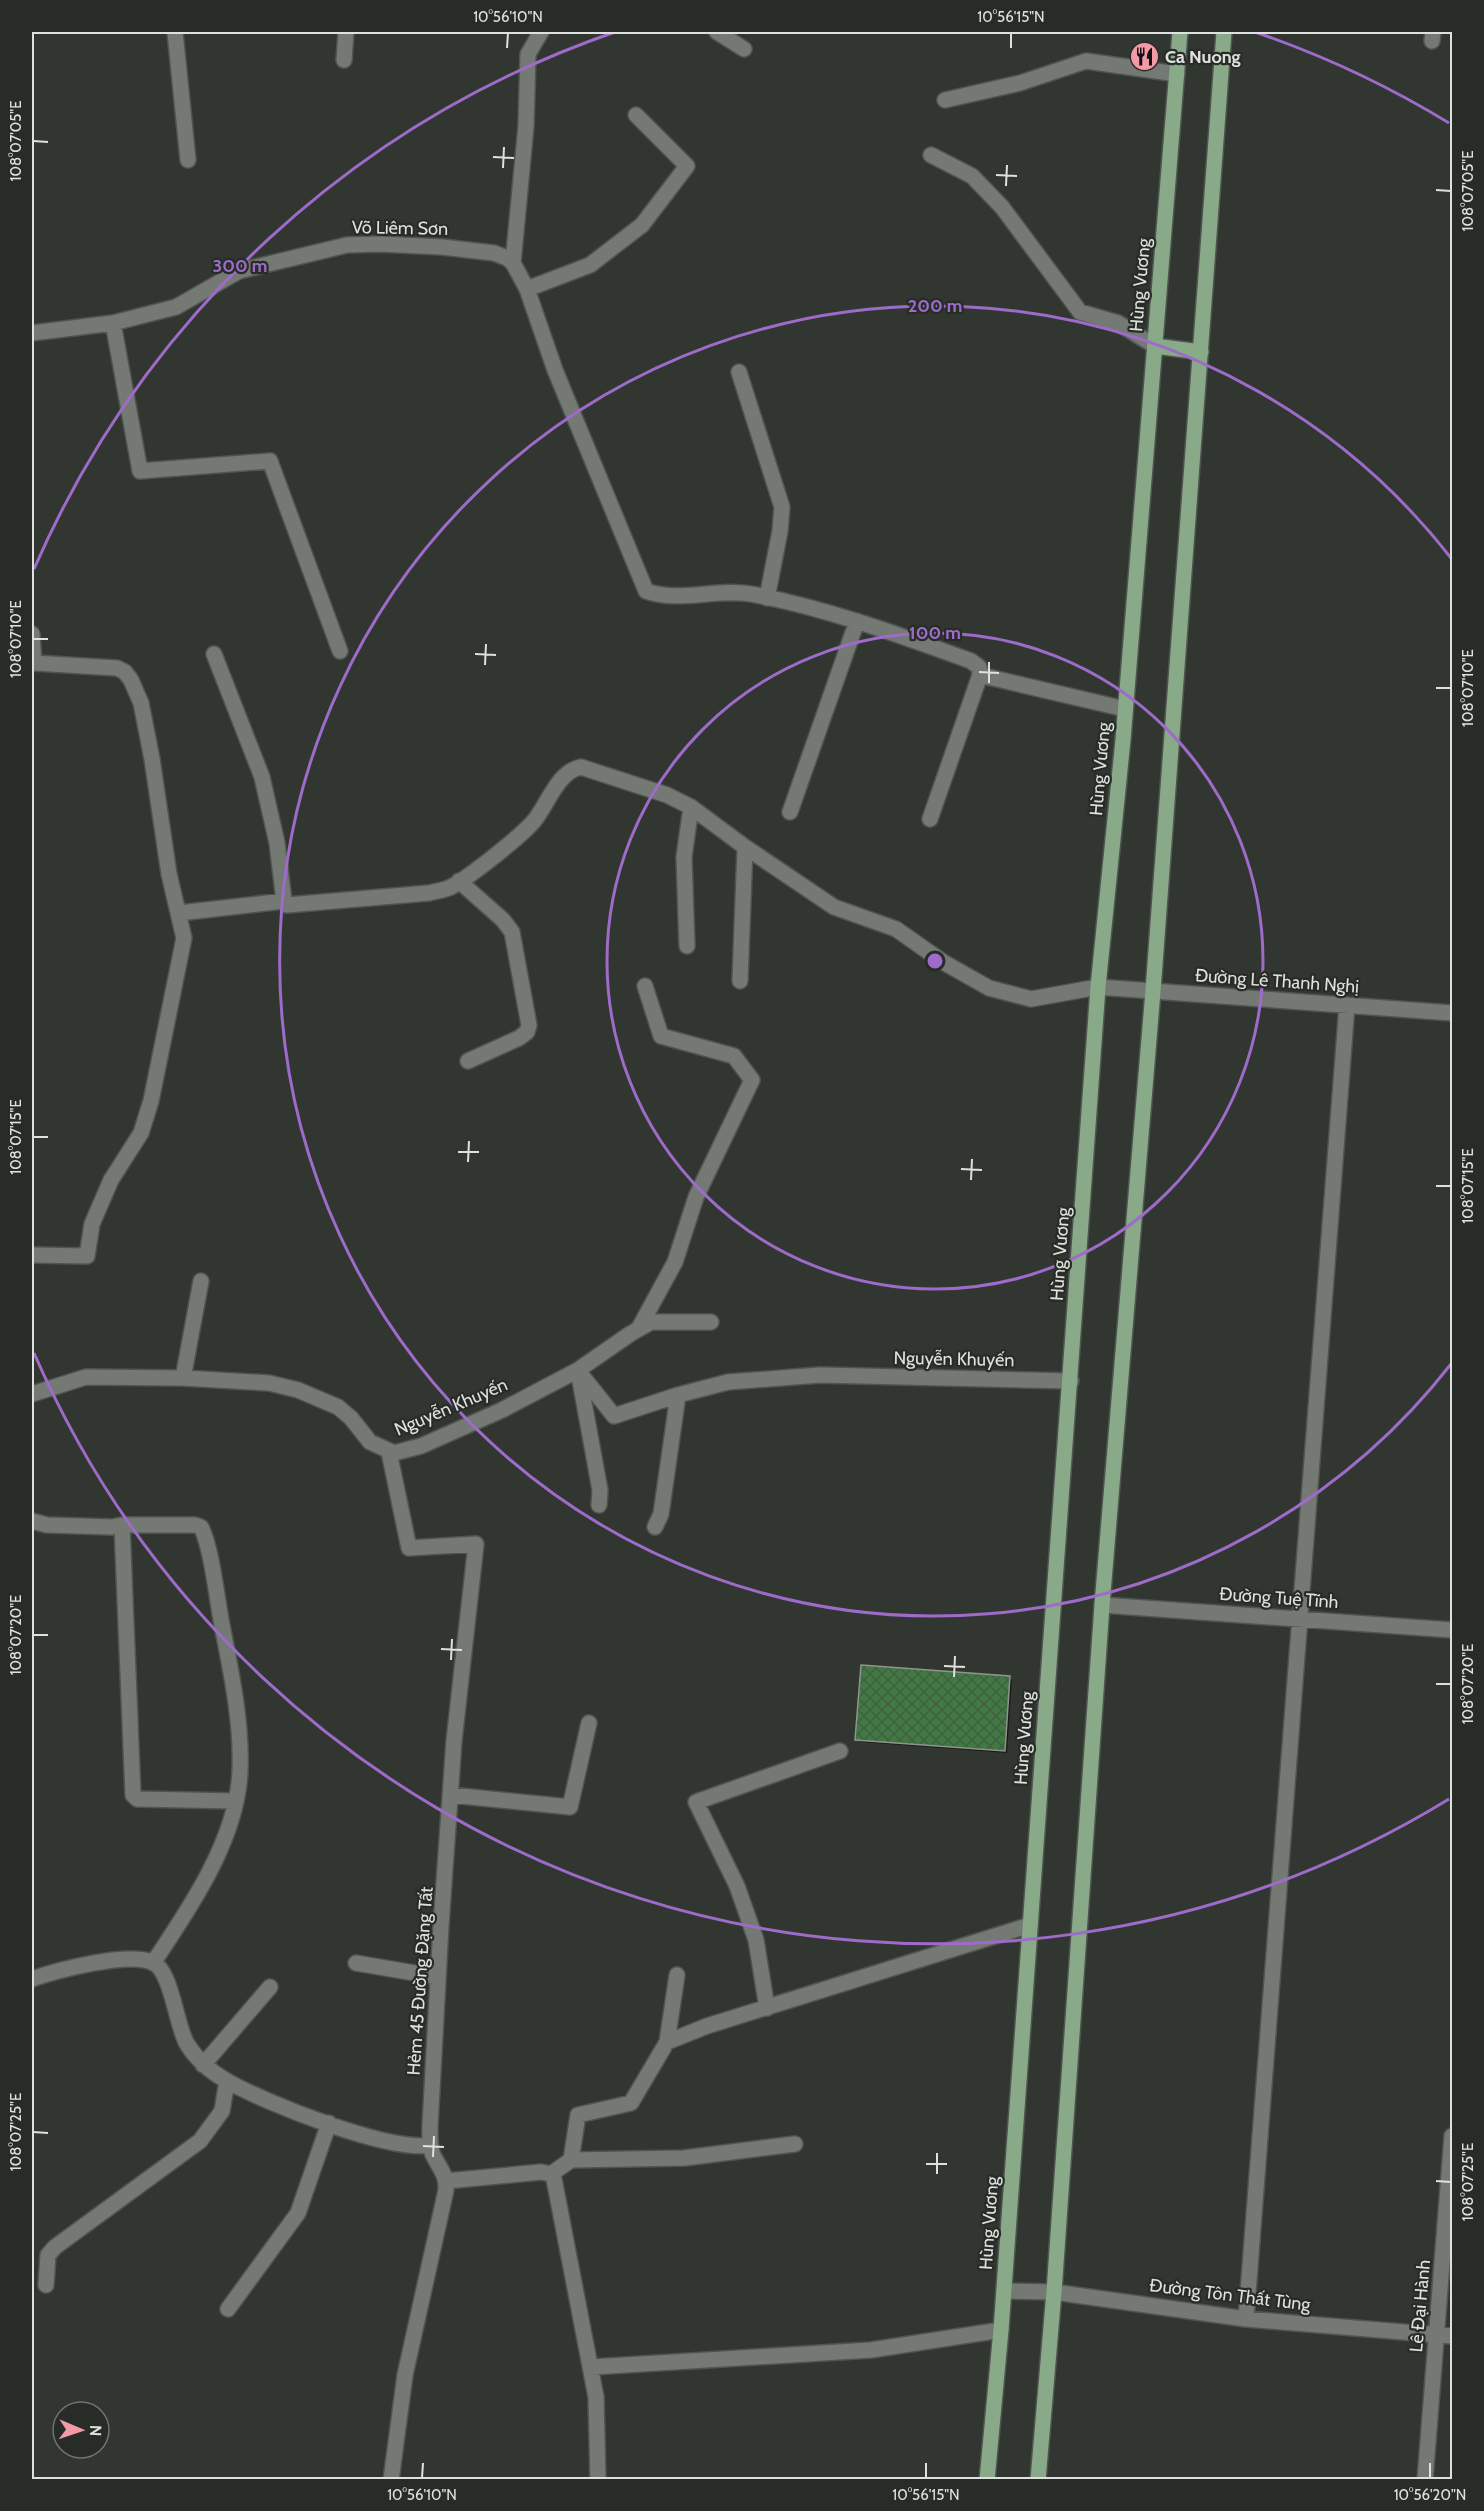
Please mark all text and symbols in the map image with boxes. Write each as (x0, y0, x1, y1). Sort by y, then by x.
text: 10°56'10"N (473, 8, 543, 26)
text: 10°56'15"N (977, 8, 1045, 26)
restaurant icon: Ca Nuong (1128, 41, 1160, 73)
place label: Ca Nuong (1165, 46, 1241, 68)
text: 108°07'05"E (7, 101, 25, 181)
text: 108°07'05"E (1459, 151, 1477, 231)
street label: Võ Liêm Sơn (352, 216, 448, 240)
street label: Hùng Vương (1125, 236, 1155, 333)
text: 300 m (213, 255, 267, 277)
text: 200 m (908, 295, 962, 317)
text: 108°07'10"E (7, 600, 25, 678)
text: 100 m (909, 622, 961, 644)
text: 108°07'10"E (1459, 649, 1477, 727)
street label: Hùng Vương (1085, 720, 1115, 817)
centre of rings (925, 951, 945, 971)
street label: Đường Lê Thanh Nghị (1194, 964, 1360, 998)
text: 108°07'15"E (7, 1099, 25, 1175)
text: 108°07'15"E (1459, 1148, 1477, 1224)
street label: Hùng Vương (1046, 1205, 1074, 1302)
street label: Nguyễn Khuyến (894, 1347, 1014, 1371)
street label: Nguyễn Khuyến (391, 1373, 511, 1441)
street label: Đường Tuệ Tĩnh (1219, 1583, 1339, 1613)
text: 108°07'20"E (7, 1595, 25, 1675)
text: 108°07'20"E (1459, 1644, 1477, 1724)
street label: Hùng Vương (1010, 1689, 1038, 1786)
street label: Hẻm 45 Đường Đặng Tất (402, 1886, 438, 2076)
text: 108°07'25"E (7, 2093, 25, 2171)
text: 108°07'25"E (1459, 2143, 1477, 2221)
street label: Hùng Vương (975, 2174, 1003, 2271)
street label: Lê Đại Hành (1405, 2259, 1435, 2353)
street label: Đường Tôn Thất Tùng (1148, 2274, 1313, 2316)
north arrow (51, 2400, 111, 2460)
text: N (86, 2425, 105, 2436)
text: 10°56'10"N (387, 2486, 457, 2504)
text: 10°56'15"N (892, 2486, 960, 2504)
text: 10°56'20"N (1394, 2486, 1466, 2504)

